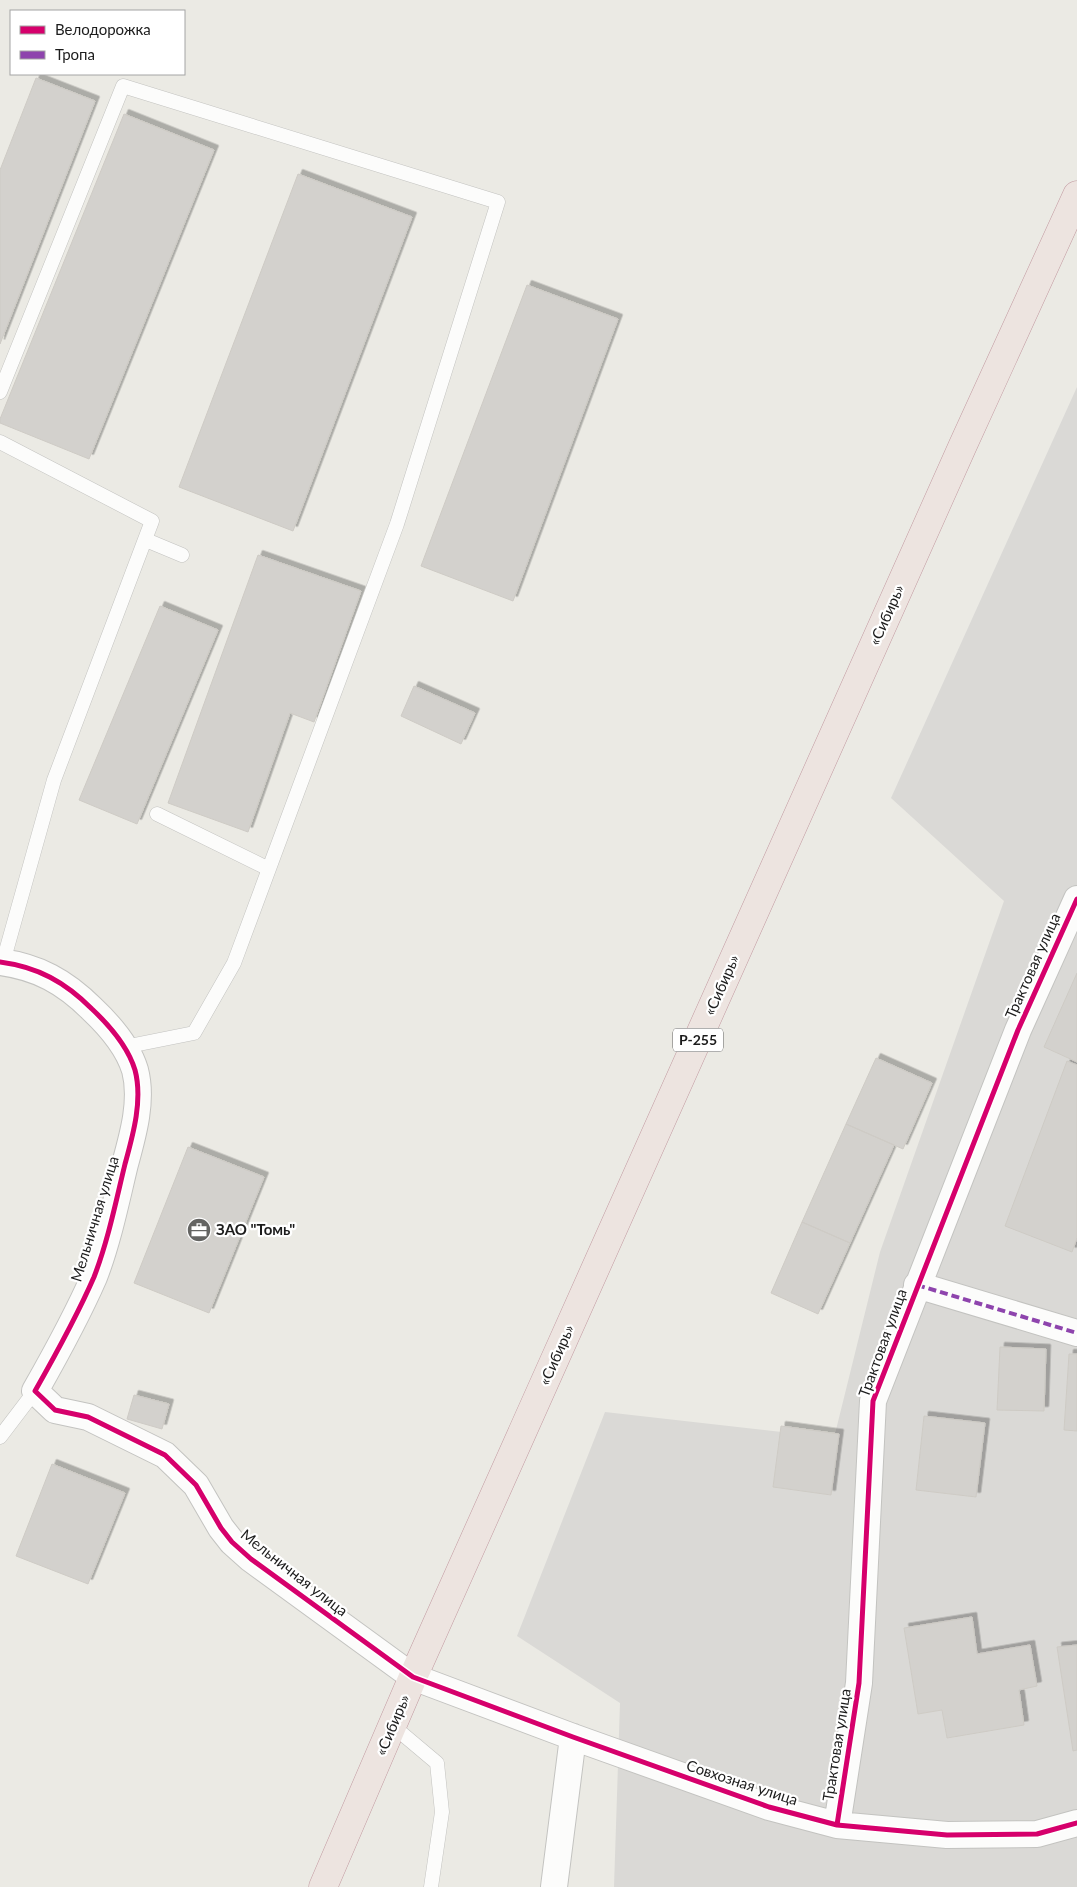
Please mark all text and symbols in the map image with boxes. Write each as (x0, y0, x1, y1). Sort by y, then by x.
legend (10, 10, 185, 75)
text: Велодорожка (55, 20, 151, 38)
text: Тропа (55, 45, 95, 63)
street label: «Сибирь» (865, 581, 907, 648)
street label: Трактовая улица (1001, 910, 1063, 1021)
street label: «Сибирь» (700, 951, 742, 1018)
road number: Р-255 (673, 1028, 723, 1052)
street label: Мельничная улица (66, 1154, 122, 1284)
office icon: ЗАО "Томь" (186, 1217, 212, 1243)
place label: ЗАО "Томь" (216, 1220, 295, 1238)
street label: Трактовая улица (854, 1286, 910, 1399)
street label: «Сибирь» (535, 1321, 577, 1388)
street label: Мельничная улица (238, 1525, 352, 1619)
street label: Трактовая улица (818, 1687, 854, 1802)
street label: «Сибирь» (371, 1691, 413, 1758)
street label: Совхозная улица (684, 1756, 800, 1809)

